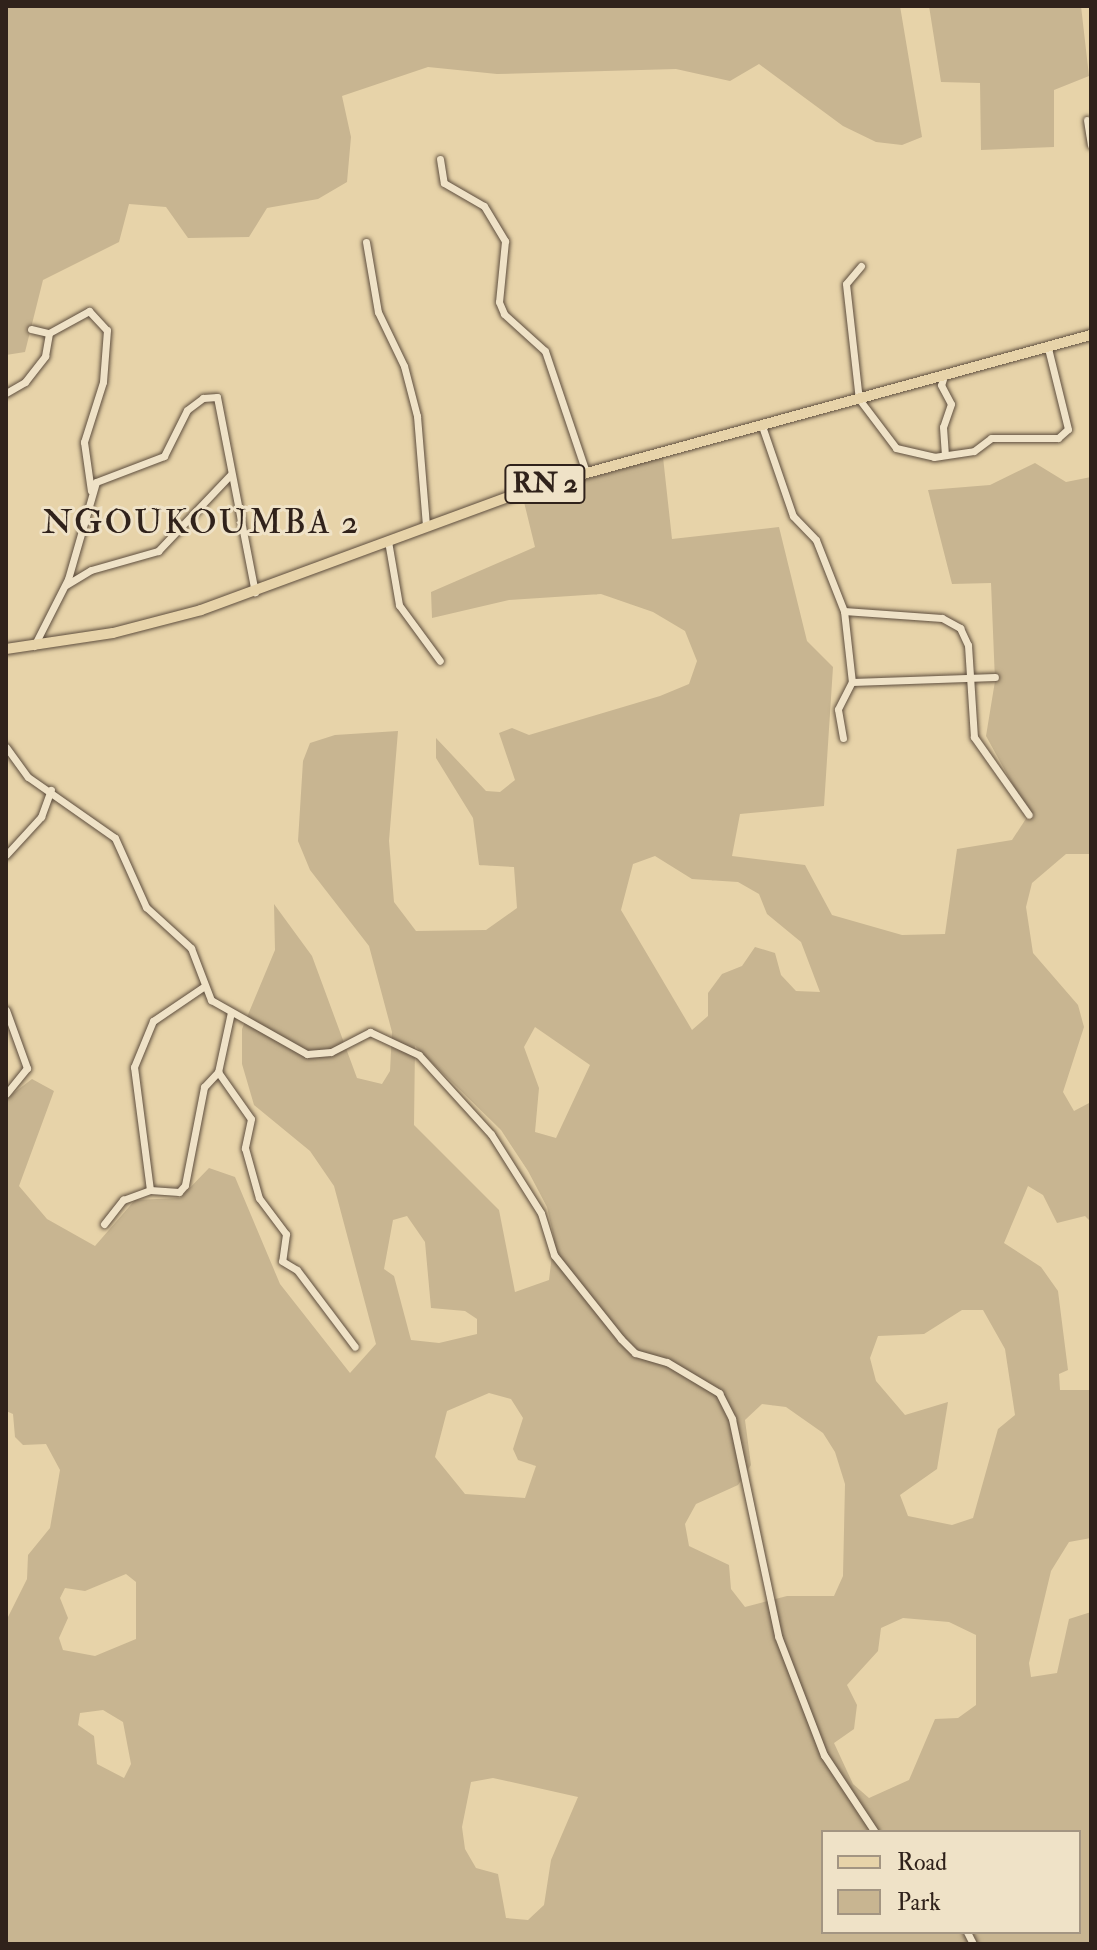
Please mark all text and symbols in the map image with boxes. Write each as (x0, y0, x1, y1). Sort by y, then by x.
road number: RN 2 (503, 460, 587, 508)
district label: NGOUKOUMBA 2 (42, 503, 360, 543)
legend (821, 1830, 1081, 1934)
text: Road (897, 1847, 947, 1878)
text: Park (897, 1887, 941, 1918)

